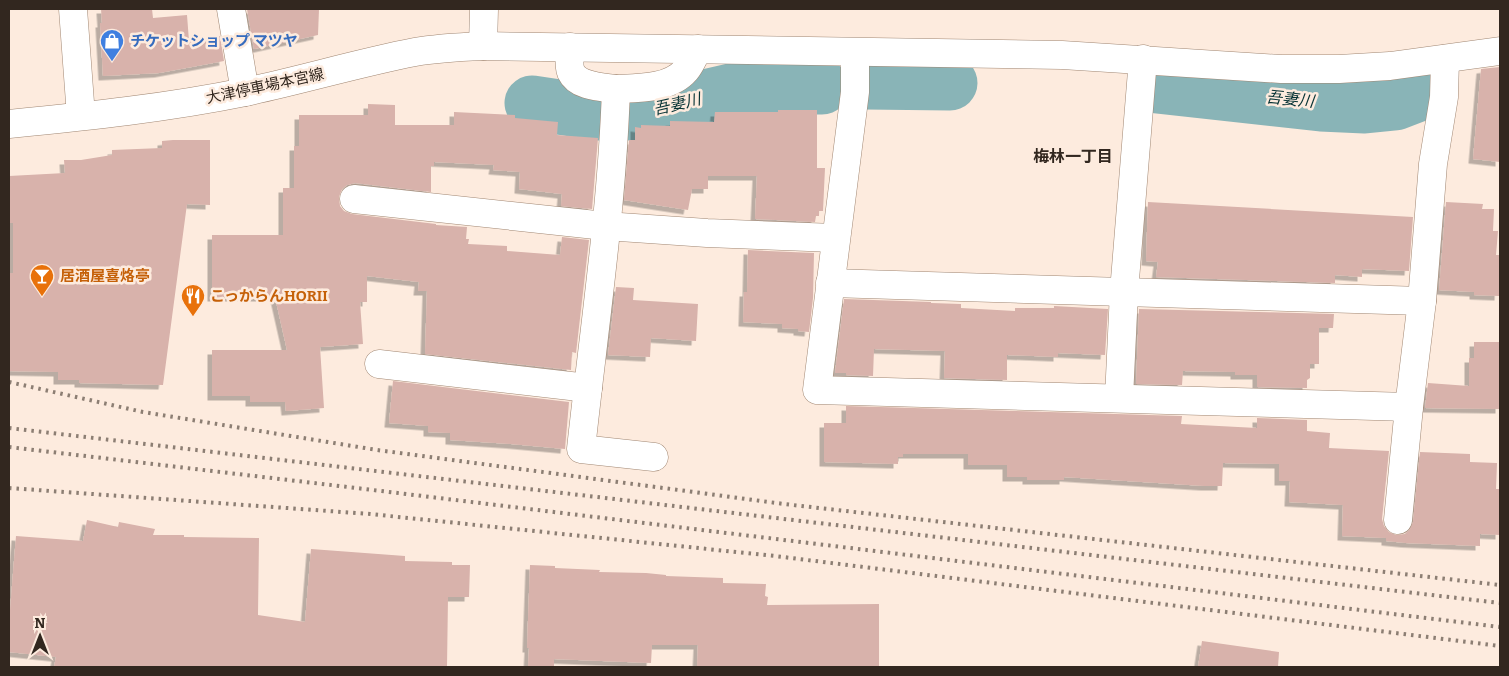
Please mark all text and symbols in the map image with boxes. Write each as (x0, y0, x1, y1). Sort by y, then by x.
shop icon: チケットショップ マツヤ (99, 28, 125, 62)
place label: チケットショップ マツヤ (130, 32, 298, 50)
street label: 大津停車場本宮線 (204, 65, 326, 107)
water label: 吾妻川 (1265, 87, 1317, 111)
water label: 吾妻川 (651, 89, 704, 119)
district label: 梅林一丁目 (1033, 147, 1113, 166)
bar icon: 居酒屋喜烙亭 (29, 263, 55, 297)
place label: 居酒屋喜烙亭 (60, 267, 150, 285)
restaurant icon: こっからんHORII (180, 283, 206, 317)
place label: こっからんHORII (210, 287, 328, 305)
north arrow (15, 611, 65, 661)
text: N (35, 615, 46, 632)

